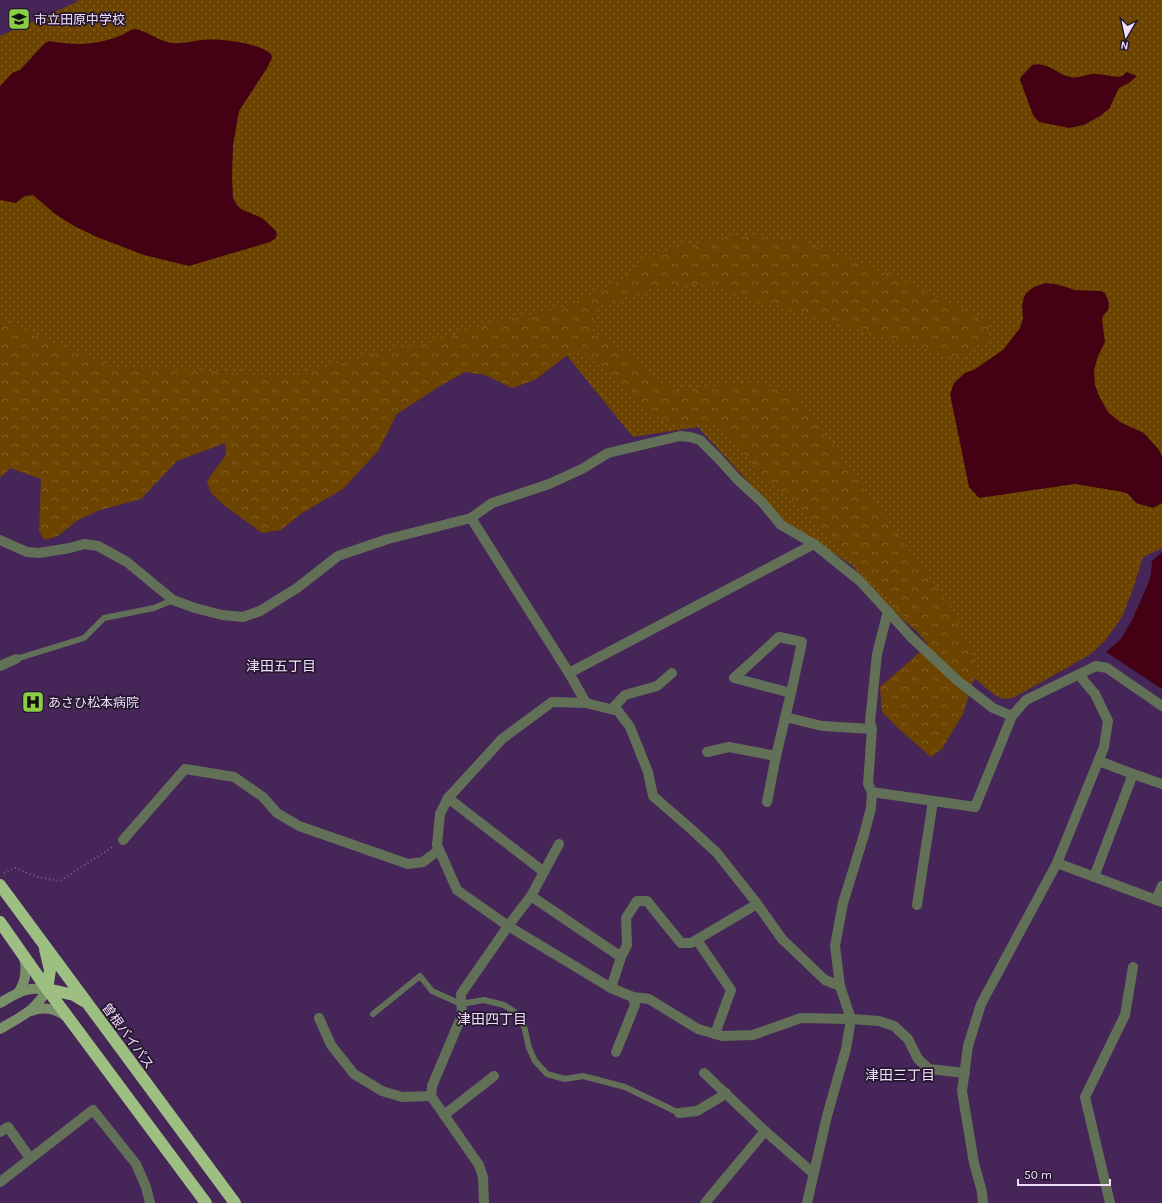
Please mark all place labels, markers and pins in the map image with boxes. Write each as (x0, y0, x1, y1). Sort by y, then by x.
school or university icon: 市立田原中学校 (6, 6, 32, 32)
place label: 市立田原中学校 (34, 12, 125, 27)
hospital icon: あさひ松本病院 (20, 689, 46, 715)
place label: あさひ松本病院 (48, 695, 139, 710)

